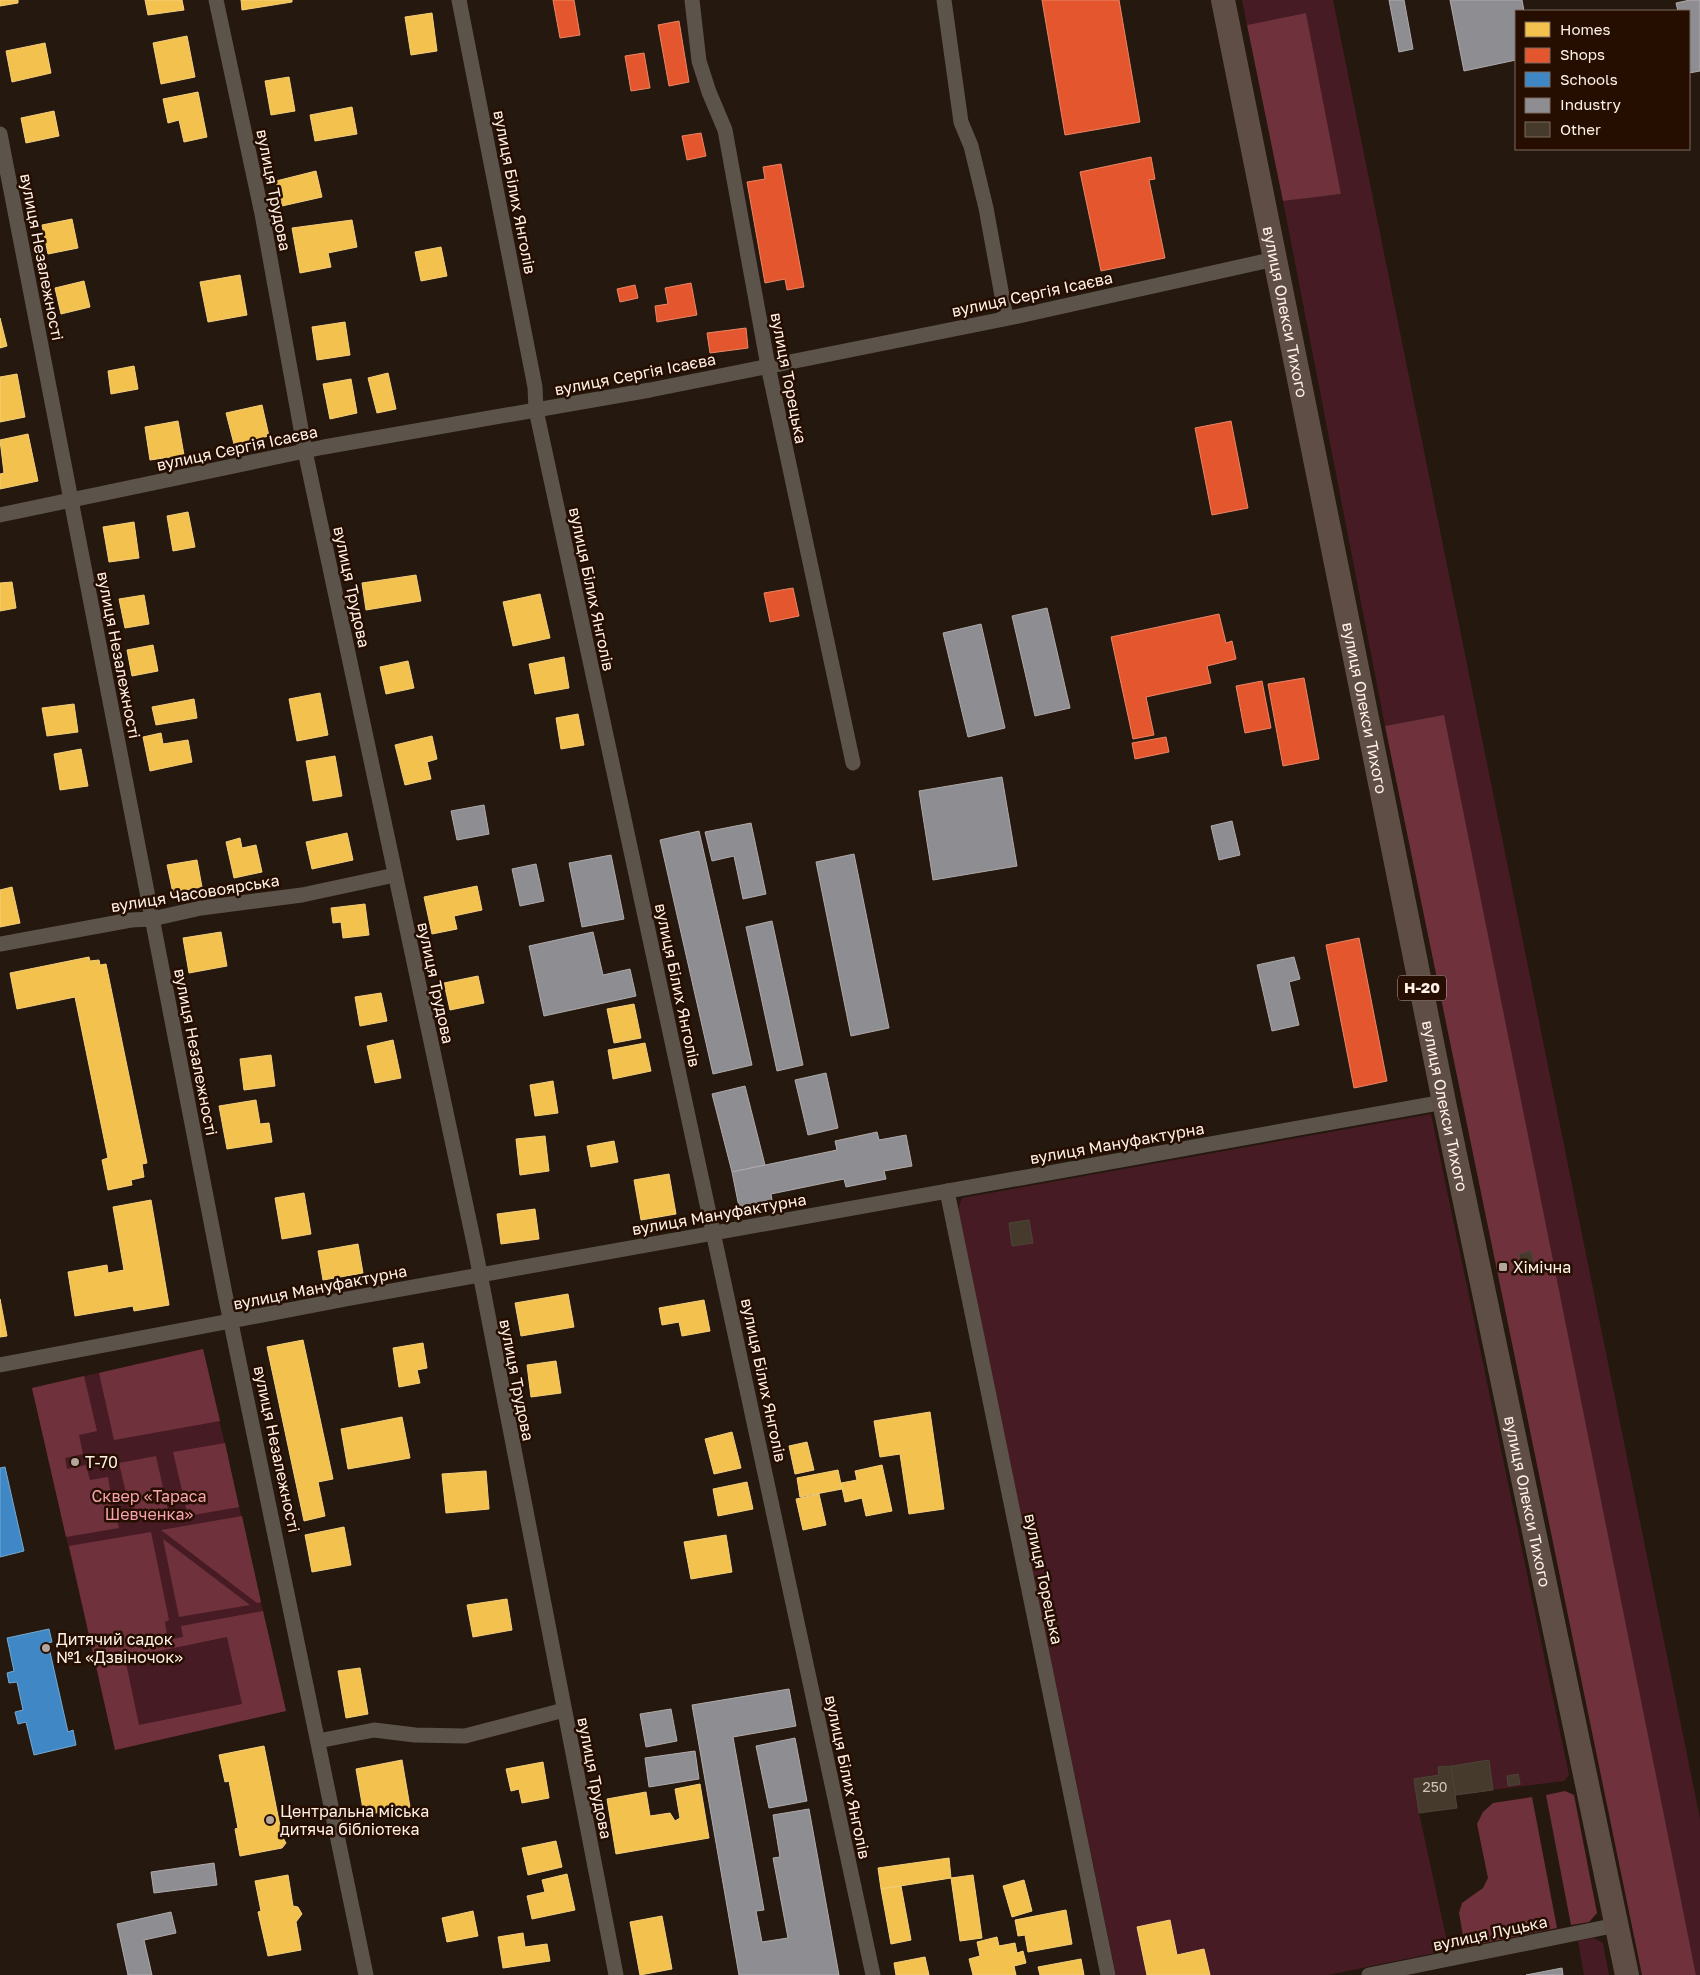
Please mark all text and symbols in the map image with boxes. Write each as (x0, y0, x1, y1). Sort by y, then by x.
legend (1515, 10, 1690, 150)
text: Homes (1560, 20, 1610, 38)
text: Shops (1560, 45, 1605, 63)
text: Schools (1560, 70, 1618, 88)
text: Industry (1560, 95, 1621, 113)
street label: вулиця Білих Янголів (489, 108, 541, 276)
text: Other (1560, 120, 1601, 138)
street label: вулиця Трудова (252, 127, 296, 253)
street label: вулиця Незалежності (16, 172, 68, 342)
street label: вулиця Олекси Тихого (1259, 224, 1312, 399)
street label: вулиця Сергія Ісаєва (950, 267, 1114, 321)
street label: вулиця Торецька (766, 311, 812, 445)
street label: вулиця Сергія Ісаєва (553, 349, 717, 399)
street label: вулиця Сергія Ісаєва (155, 421, 319, 475)
street label: вулиця Білих Янголів (565, 505, 619, 673)
street label: вулиця Трудова (329, 525, 375, 649)
street label: вулиця Незалежності (93, 570, 145, 740)
street label: вулиця Олекси Тихого (1338, 620, 1392, 795)
street label: вулиця Часовоярська (109, 870, 281, 916)
street label: вулиця Білих Янголів (651, 901, 705, 1069)
street label: вулиця Трудова (413, 921, 459, 1045)
street label: вулиця Незалежності (170, 967, 222, 1137)
road number: Н-20 (1398, 976, 1446, 1000)
street label: вулиця Олекси Тихого (1418, 1019, 1473, 1193)
street label: вулиця Мануфактурна (1028, 1118, 1206, 1168)
street label: вулиця Мануфактурна (630, 1189, 808, 1239)
place label: Хімічна (1513, 1257, 1571, 1277)
street label: вулиця Мануфактурна (231, 1260, 409, 1314)
marker: Хімічна (1497, 1261, 1509, 1273)
street label: вулиця Білих Янголів (737, 1296, 791, 1464)
street label: вулиця Трудова (495, 1317, 539, 1443)
street label: вулиця Незалежності (250, 1364, 304, 1534)
street label: вулиця Олекси Тихого (1500, 1414, 1555, 1589)
place label: Т-70 (85, 1452, 118, 1472)
marker: Т-70 (69, 1456, 81, 1468)
park label: Сквер «Тараса Шевченка» (91, 1486, 207, 1524)
street label: вулиця Торецька (1020, 1512, 1068, 1646)
place label: Дитячий садок №1 «Дзвіночок» (56, 1629, 183, 1667)
marker: Дитячий садок №1 «Дзвіночок» (40, 1642, 52, 1654)
street label: вулиця Білих Янголів (821, 1693, 875, 1861)
street label: вулиця Трудова (573, 1715, 617, 1841)
house number: 250 (1423, 1778, 1447, 1795)
place label: Центральна міська дитяча бібліотека (280, 1801, 429, 1839)
marker: Центральна міська дитяча бібліотека (264, 1814, 276, 1826)
street label: вулиця Луцька (1431, 1911, 1549, 1955)

